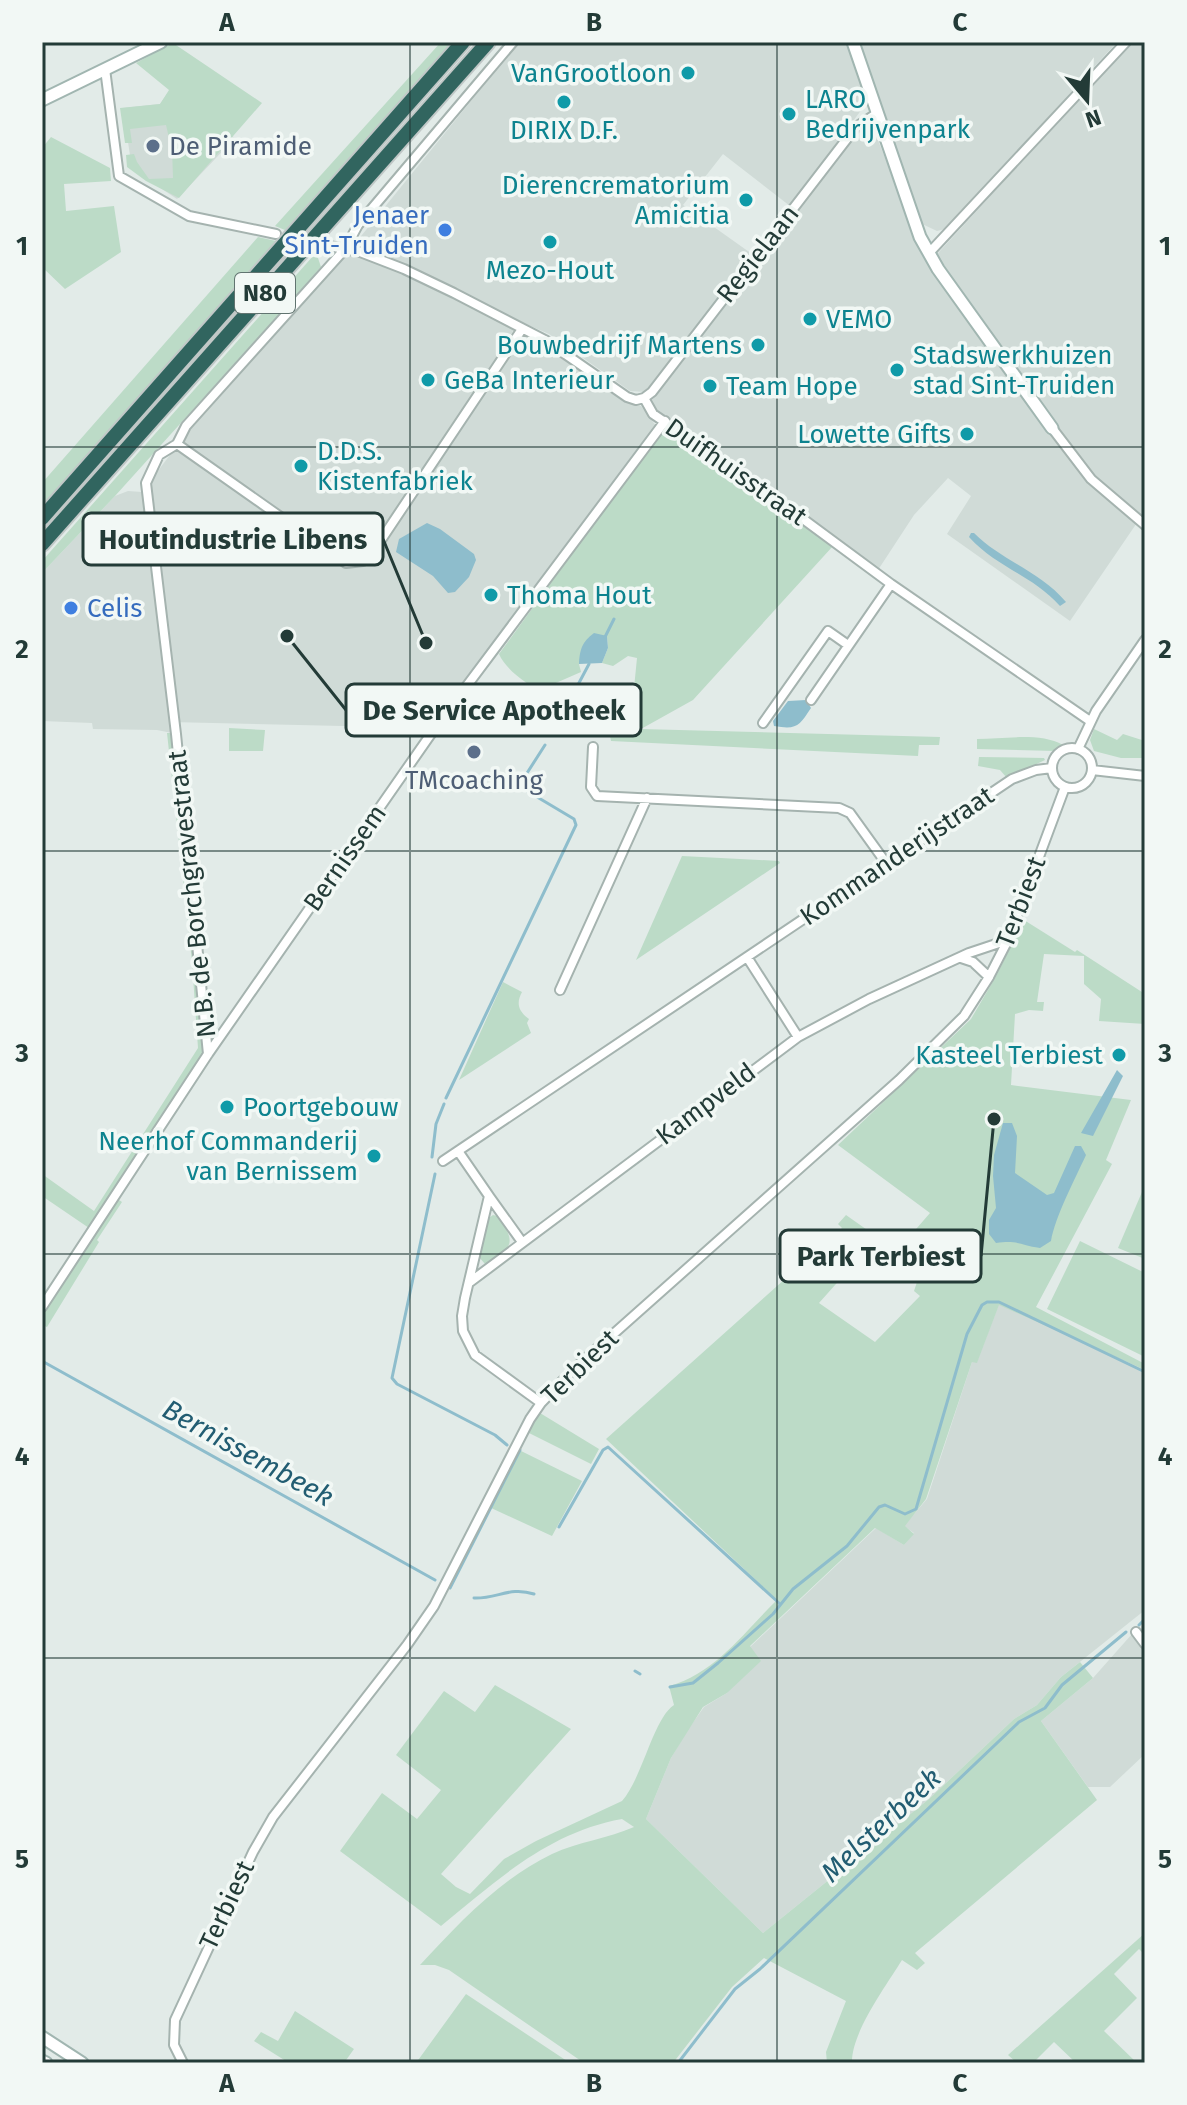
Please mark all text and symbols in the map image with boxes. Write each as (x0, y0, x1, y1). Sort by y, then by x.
text: A (218, 7, 235, 38)
text: B (586, 7, 602, 38)
text: C (953, 7, 968, 38)
place label: VanGrootloon (511, 58, 672, 89)
north arrow (1047, 60, 1127, 140)
marker: VanGrootloon (679, 64, 697, 82)
place label: LARO Bedrijvenpark (805, 84, 971, 145)
marker: DIRIX D.F. (555, 93, 573, 111)
text: N (1082, 103, 1105, 134)
marker: LARO Bedrijvenpark (780, 105, 798, 123)
place label: DIRIX D.F. (510, 115, 618, 146)
place label: De Piramide (169, 131, 312, 162)
marker: De Piramide (144, 137, 162, 155)
place label: Dierencrematorium Amicitia (502, 170, 730, 231)
marker: Dierencrematorium Amicitia (737, 191, 755, 209)
street label: Regielaan (710, 199, 806, 309)
place label: Jenaer Sint-Truiden (285, 200, 429, 261)
marker: Jenaer Sint-Truiden (436, 221, 454, 239)
text: 1 (16, 231, 28, 262)
text: 1 (1159, 231, 1171, 262)
marker: Mezo-Hout (541, 233, 559, 251)
place label: Mezo-Hout (486, 255, 615, 286)
road number: N80 (235, 273, 295, 313)
place label: VEMO (826, 304, 892, 335)
marker: VEMO (801, 310, 819, 328)
place label: Bouwbedrijf Martens (497, 330, 742, 361)
marker: Bouwbedrijf Martens (749, 336, 767, 354)
place label: Stadswerkhuizen stad Sint-Truiden (913, 340, 1115, 401)
marker: Stadswerkhuizen stad Sint-Truiden (888, 361, 906, 379)
place label: GeBa Interieur (444, 365, 614, 396)
marker: GeBa Interieur (419, 371, 437, 389)
place label: Team Hope (726, 371, 858, 402)
marker: Team Hope (701, 377, 719, 395)
street label: Duifhuisstraat (659, 412, 813, 533)
place label: Lowette Gifts (797, 419, 951, 450)
marker: Lowette Gifts (958, 425, 976, 443)
place label: D.D.S. Kistenfabriek (317, 436, 473, 497)
marker: D.D.S. Kistenfabriek (292, 457, 310, 475)
callout: Houtindustrie Libens (83, 513, 383, 565)
text: Houtindustrie Libens (99, 523, 367, 556)
place label: Thoma Hout (507, 580, 652, 611)
marker: Thoma Hout (482, 586, 500, 604)
place label: Celis (87, 593, 142, 624)
marker: Celis (62, 599, 80, 617)
text: 2 (15, 634, 29, 665)
text: 2 (1158, 634, 1172, 665)
callout: De Service Apotheek (346, 684, 641, 736)
text: De Service Apotheek (362, 694, 626, 727)
marker: TMcoaching (465, 743, 483, 761)
street label: N.B. de Borchgravestraat (161, 748, 223, 1039)
place label: TMcoaching (405, 765, 543, 796)
street label: Kommanderijstraat (794, 779, 1000, 932)
street label: Bernissem (297, 799, 393, 917)
street label: Terbiest (990, 852, 1053, 952)
text: 3 (14, 1038, 29, 1069)
text: 3 (1157, 1038, 1172, 1069)
place label: Kasteel Terbiest (915, 1040, 1104, 1071)
marker: Kasteel Terbiest (1110, 1046, 1128, 1064)
street label: Kampveld (650, 1056, 762, 1152)
place label: Poortgebouw (243, 1092, 399, 1123)
marker: Poortgebouw (218, 1098, 236, 1116)
place label: Neerhof Commanderij van Bernissem (98, 1126, 358, 1187)
marker: Neerhof Commanderij van Bernissem (365, 1147, 383, 1165)
callout: Park Terbiest (780, 1230, 981, 1282)
text: Park Terbiest (797, 1240, 967, 1273)
street label: Terbiest (535, 1323, 625, 1411)
water label: Bernissembeek (157, 1392, 339, 1514)
text: 4 (15, 1441, 30, 1472)
text: 4 (1158, 1441, 1173, 1472)
water label: Melsterbeek (814, 1761, 948, 1889)
text: 5 (15, 1844, 29, 1875)
text: 5 (1158, 1844, 1172, 1875)
street label: Terbiest (193, 1855, 261, 1954)
text: A (218, 2068, 235, 2099)
text: B (586, 2068, 602, 2099)
text: C (953, 2068, 968, 2099)

